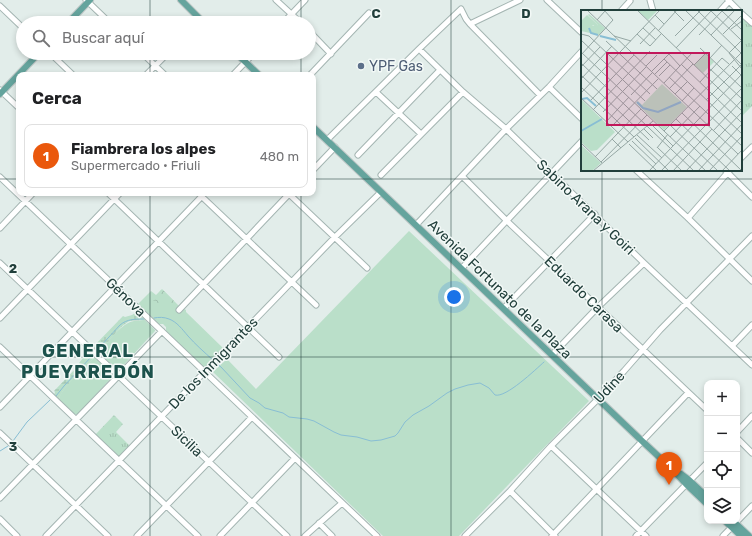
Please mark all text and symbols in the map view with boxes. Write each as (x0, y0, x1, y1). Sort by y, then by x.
text: C (371, 6, 381, 21)
text: D (521, 6, 531, 21)
inset map (581, 10, 742, 171)
search box (16, 16, 316, 60)
icon: search (30, 27, 52, 49)
text: Buscar aquí (62, 29, 144, 47)
place label: YPF Gas (369, 58, 423, 75)
marker: YPF Gas (356, 61, 366, 71)
text: Cerca (32, 88, 82, 108)
text: Fiambrera los alpes (71, 140, 216, 158)
text: 1 (43, 149, 49, 164)
text: 480 m (260, 149, 299, 164)
street label: Sabino Arana y Goiri (533, 156, 638, 259)
text: Supermercado · Friuli (71, 158, 200, 173)
street label: Avenida Fortunato de la Plaza (424, 216, 575, 363)
street label: Eduardo Carasa (541, 253, 627, 336)
text: 2 (9, 261, 17, 276)
street label: Génova (102, 274, 149, 320)
your location (444, 287, 464, 307)
street label: De los Inmigrantes (165, 314, 262, 413)
district label: GENERAL PUEYRREDÓN (21, 340, 155, 383)
street label: Udine (590, 368, 629, 407)
map controls (704, 380, 740, 524)
button: + (704, 380, 740, 416)
button: − (704, 416, 740, 452)
street label: Sicilia (167, 422, 206, 461)
text: 3 (9, 439, 18, 454)
pin: 1 (656, 452, 682, 485)
button: locate (704, 452, 740, 488)
button: layers (704, 488, 740, 524)

